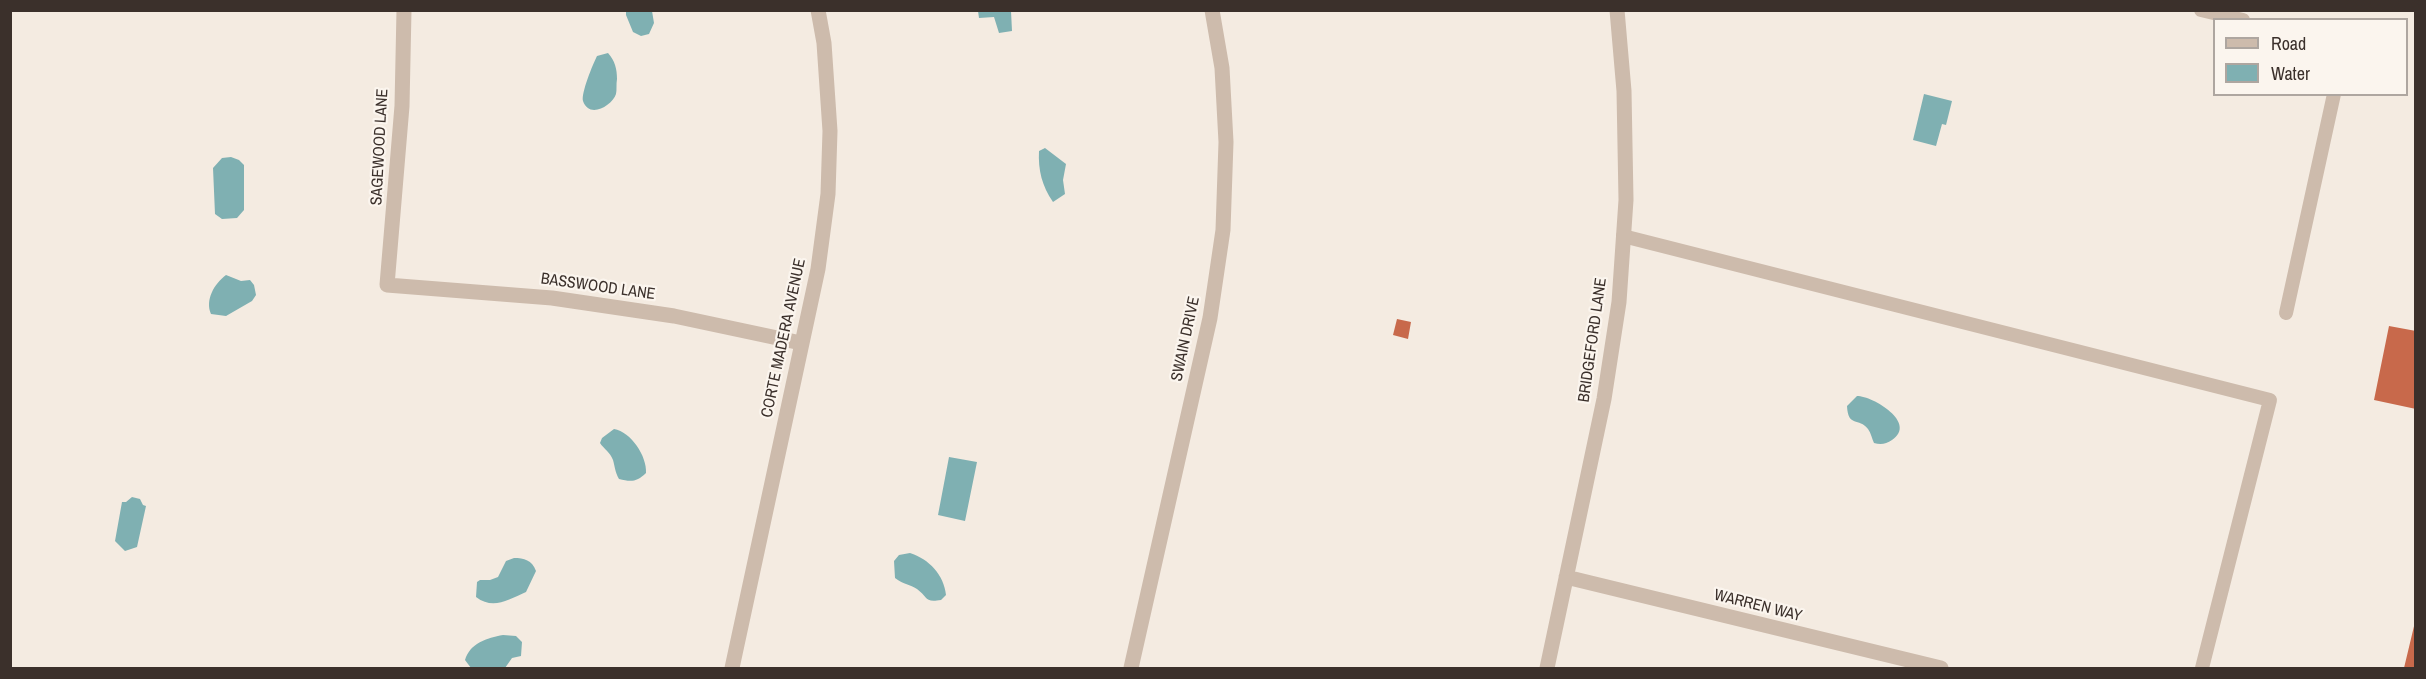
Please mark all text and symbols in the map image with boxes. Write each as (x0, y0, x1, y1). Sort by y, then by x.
legend (2213, 18, 2408, 96)
text: Road (2271, 31, 2306, 56)
text: Water (2271, 61, 2310, 86)
street label: SAGEWOOD LANE (367, 88, 393, 206)
street label: CORTE MADERA AVENUE (758, 257, 810, 419)
street label: BASSWOOD LANE (540, 269, 656, 305)
street label: BRIDGEFORD LANE (1575, 277, 1611, 403)
street label: SWAIN DRIVE (1168, 295, 1204, 383)
street label: WARREN WAY (1712, 586, 1804, 626)

